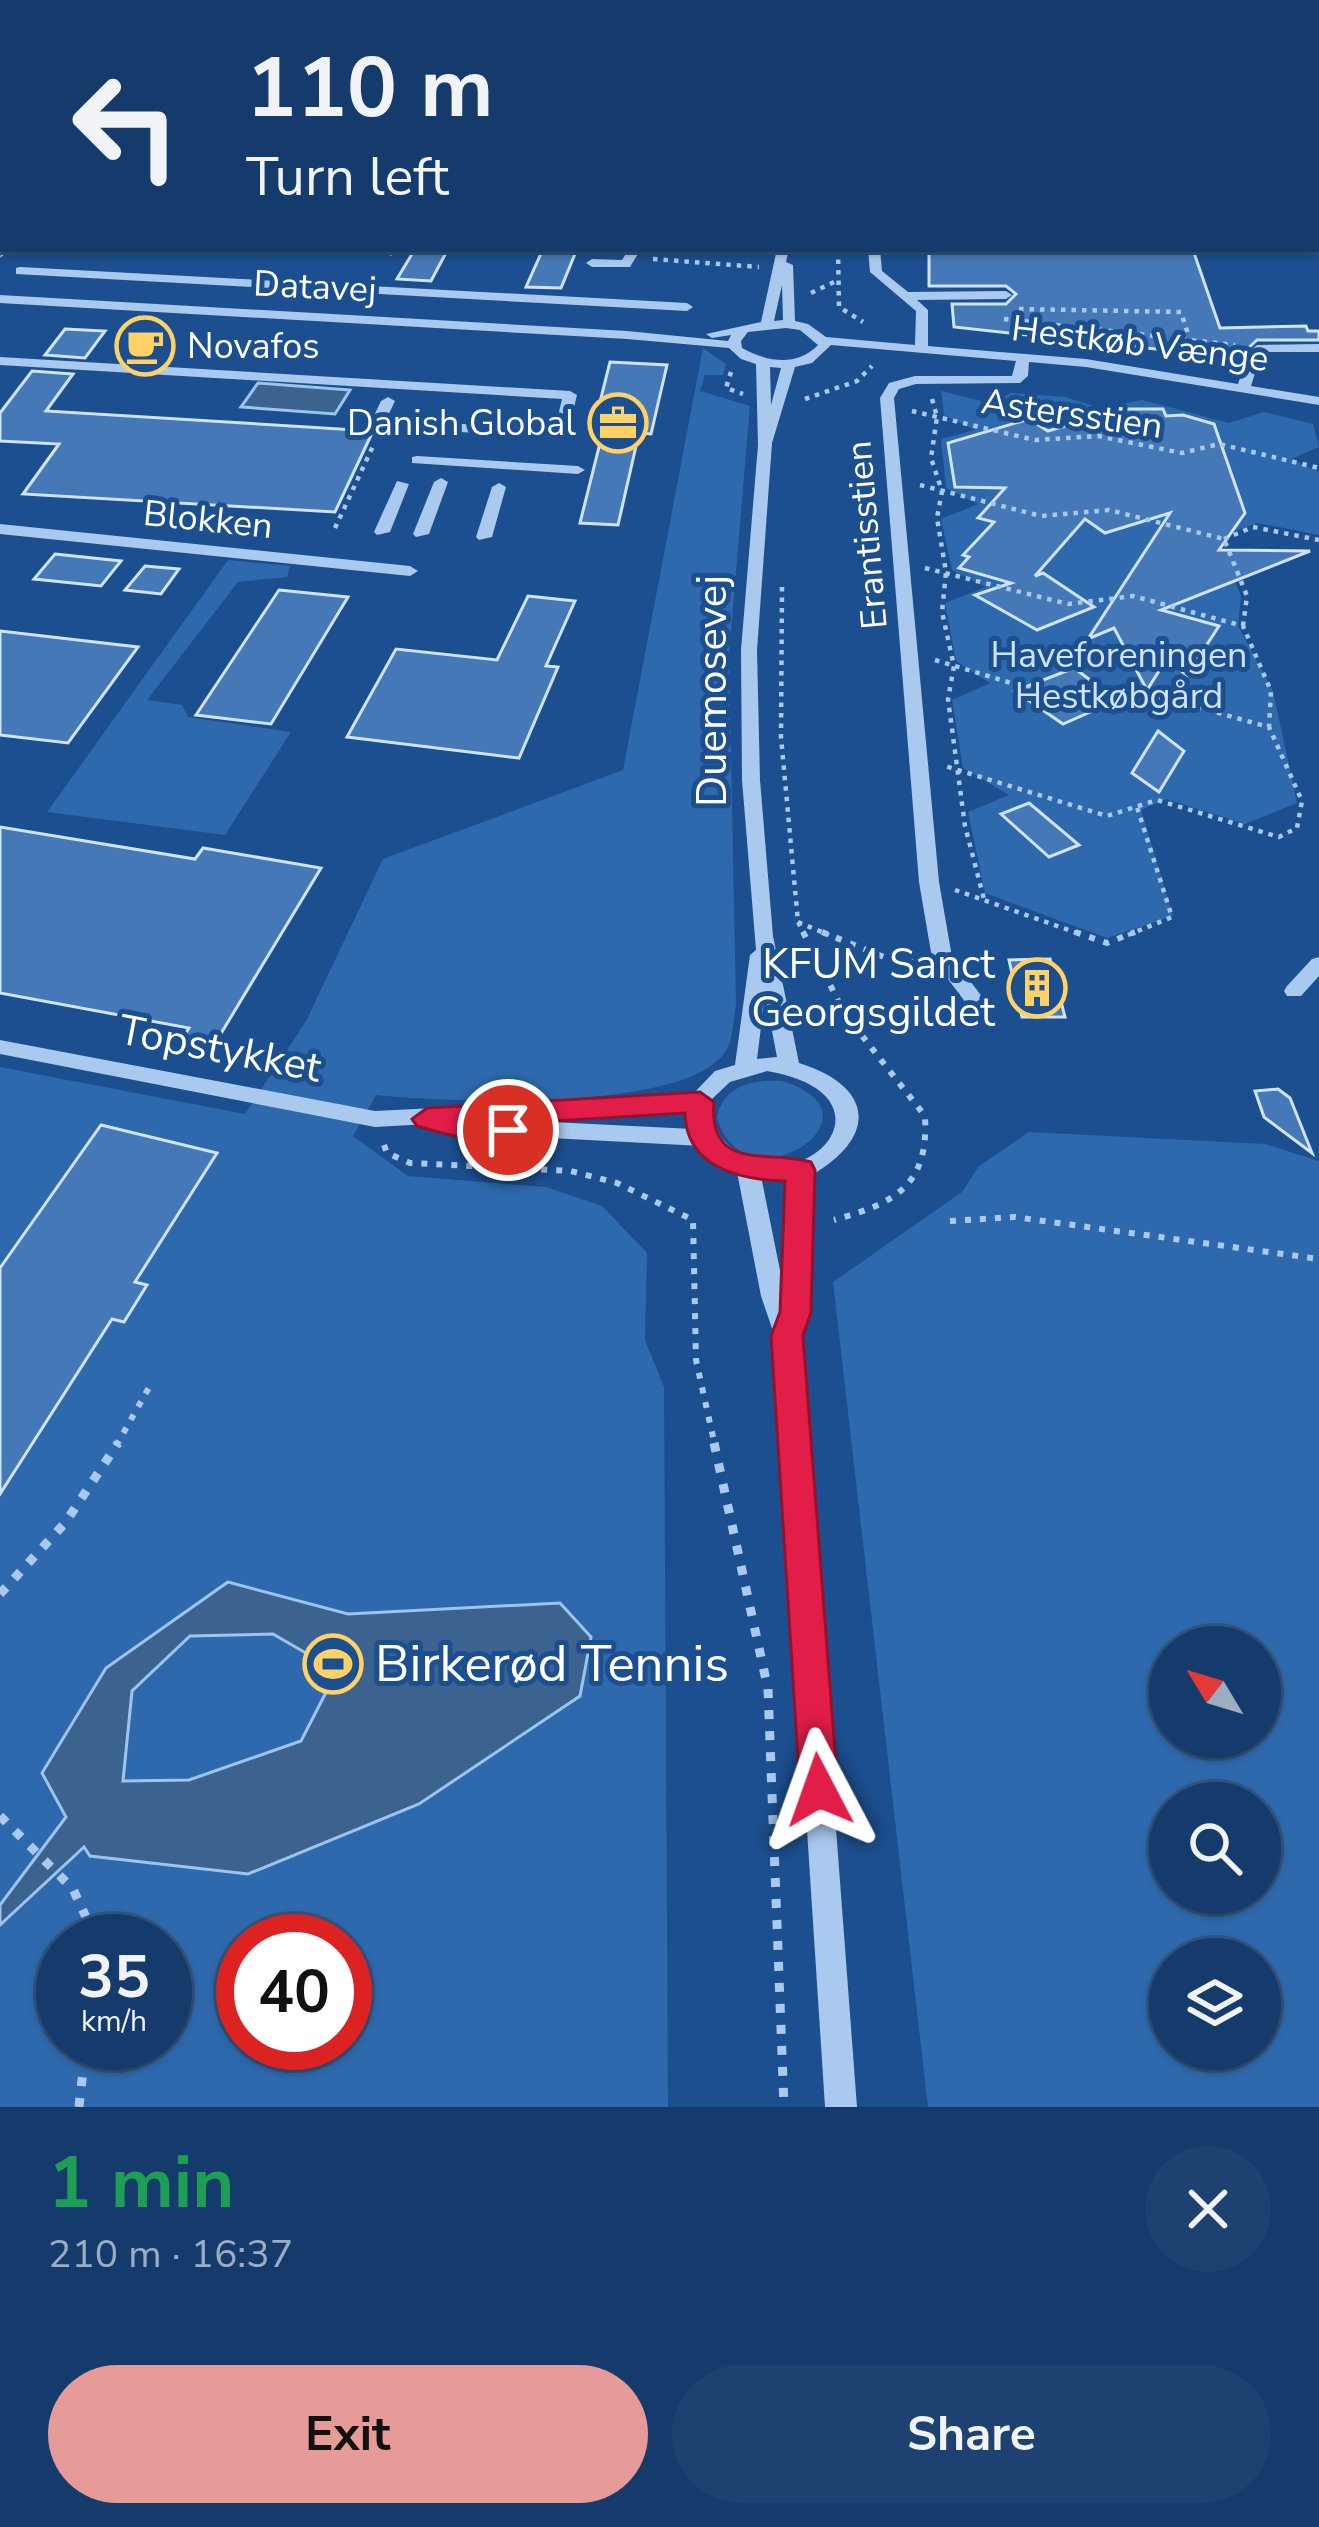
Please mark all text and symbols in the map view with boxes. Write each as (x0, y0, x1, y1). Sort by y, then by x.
text: 110 m (246, 31, 494, 146)
icon: left (48, 48, 204, 204)
text: Turn left (246, 140, 449, 214)
street label: Datavej (252, 259, 378, 315)
street label: Hestkøb Vænge (1009, 304, 1271, 384)
cafe icon: Novafos (114, 315, 176, 377)
place label: Novafos (187, 322, 319, 371)
street label: Astersstien (978, 377, 1166, 451)
office icon: Danish Global (587, 392, 649, 454)
place label: Danish Global (347, 399, 576, 448)
street label: Erantisstien (834, 439, 900, 631)
street label: Blokken (141, 489, 275, 551)
street label: Duemosevej (684, 575, 741, 807)
park label: Haveforeningen Hestkøbgård (991, 631, 1247, 721)
place label: KFUM Sanct Georgsgildet (751, 936, 995, 1041)
building icon: KFUM Sanct Georgsgildet (1006, 957, 1068, 1019)
street label: Topstykket (114, 1001, 326, 1097)
pin (457, 1079, 559, 1181)
icon: arrive (475, 1097, 541, 1163)
north arrow (1149, 1626, 1281, 1758)
map controls (1149, 1626, 1281, 2070)
place label: Birkerød Tennis (375, 1629, 729, 1699)
sports icon: Birkerød Tennis (302, 1633, 364, 1695)
position arrow (756, 1727, 882, 1853)
button: search (1149, 1782, 1281, 1914)
speed limit sign: 40 (216, 1914, 372, 2070)
text: 35 (78, 1936, 150, 2018)
button: layers (1149, 1938, 1281, 2070)
text: km/h (81, 2001, 147, 2042)
text: 1 min (48, 2134, 234, 2232)
button: close (1145, 2146, 1271, 2272)
text: 210 m · 16:37 (48, 2228, 293, 2281)
button: Exit (48, 2365, 648, 2503)
button: Share (672, 2365, 1271, 2503)

